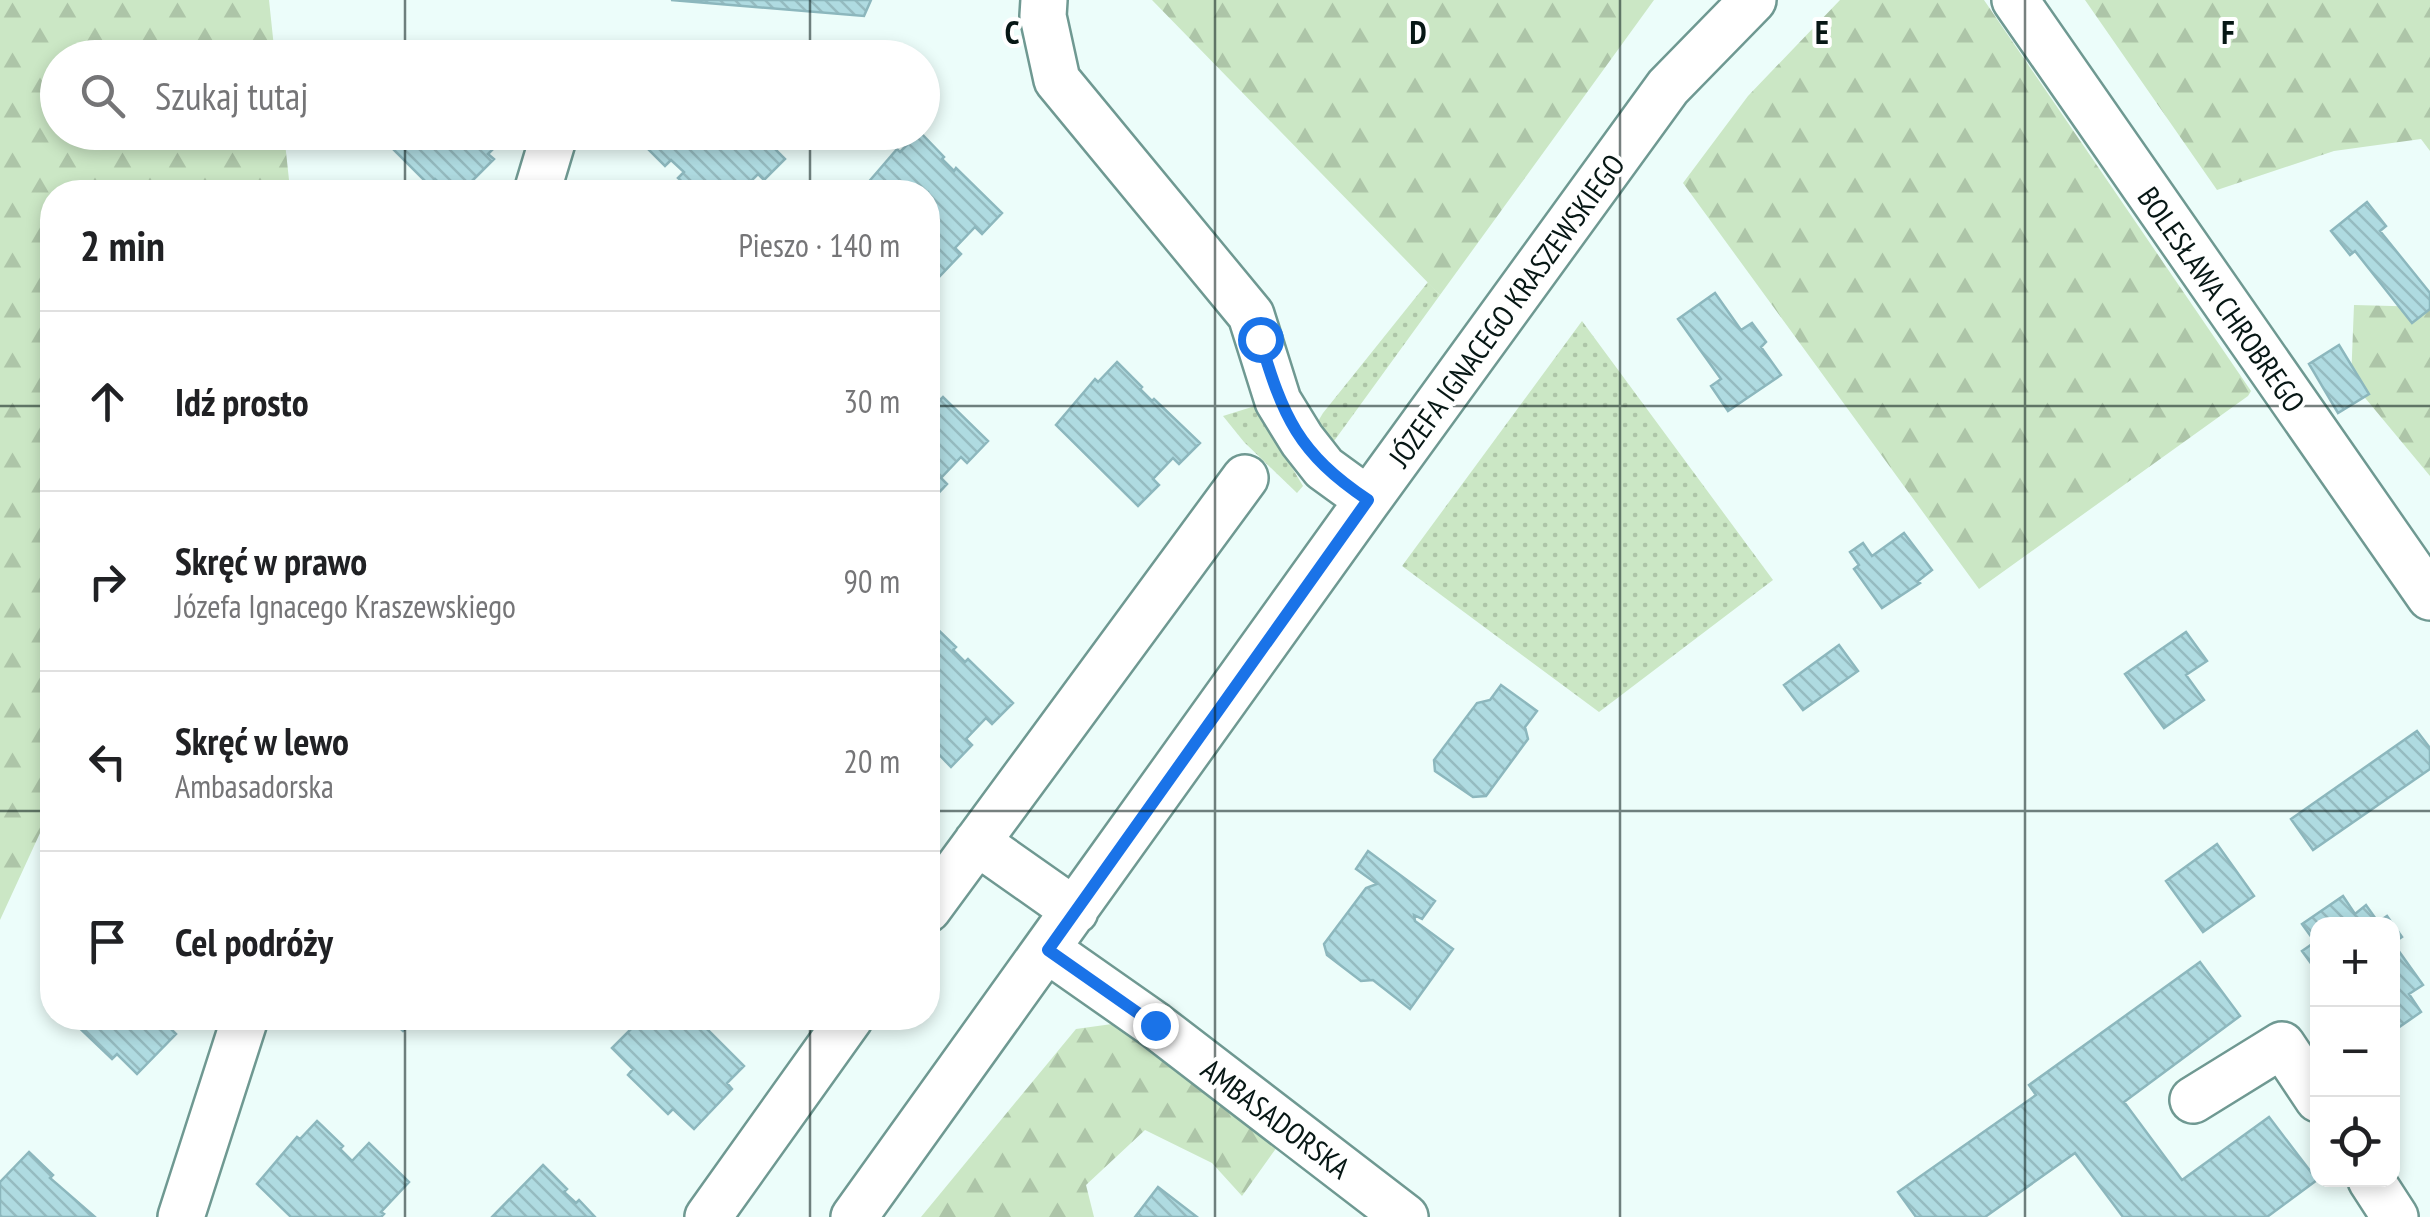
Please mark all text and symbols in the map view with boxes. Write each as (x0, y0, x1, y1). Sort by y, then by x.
text: C (1005, 11, 1020, 53)
text: D (1409, 11, 1427, 53)
text: E (1815, 11, 1829, 53)
text: F (2221, 11, 2235, 53)
search box (40, 40, 940, 150)
icon: search (75, 68, 130, 123)
text: Szukaj tutaj (155, 71, 308, 120)
street label: JÓZEFA IGNACEGO KRASZEWSKIEGO (1379, 146, 1633, 475)
street label: BOLESŁAWA CHROBREGO (2130, 179, 2314, 419)
text: 2 min (80, 218, 165, 273)
text: Pieszo · 140 m (738, 224, 900, 266)
route start (1238, 317, 1284, 363)
icon: ahead (80, 374, 135, 429)
text: Idź prosto (175, 377, 309, 426)
text: 30 m (844, 380, 900, 422)
text: Skręć w prawo (175, 536, 367, 585)
icon: right (80, 554, 135, 609)
text: 90 m (844, 560, 900, 602)
text: Józefa Ignacego Kraszewskiego (175, 585, 516, 627)
text: Skręć w lewo (175, 716, 349, 765)
icon: left (80, 734, 135, 789)
text: 20 m (844, 740, 900, 782)
text: Ambasadorska (175, 765, 334, 807)
icon: arrive (80, 914, 135, 969)
text: Cel podróży (175, 917, 333, 966)
map controls (2310, 917, 2400, 1187)
button: + (2310, 917, 2400, 1007)
route end (1133, 1003, 1179, 1049)
button: − (2310, 1007, 2400, 1097)
street label: AMBASADORSKA (1194, 1049, 1359, 1187)
button: locate (2310, 1097, 2400, 1187)

